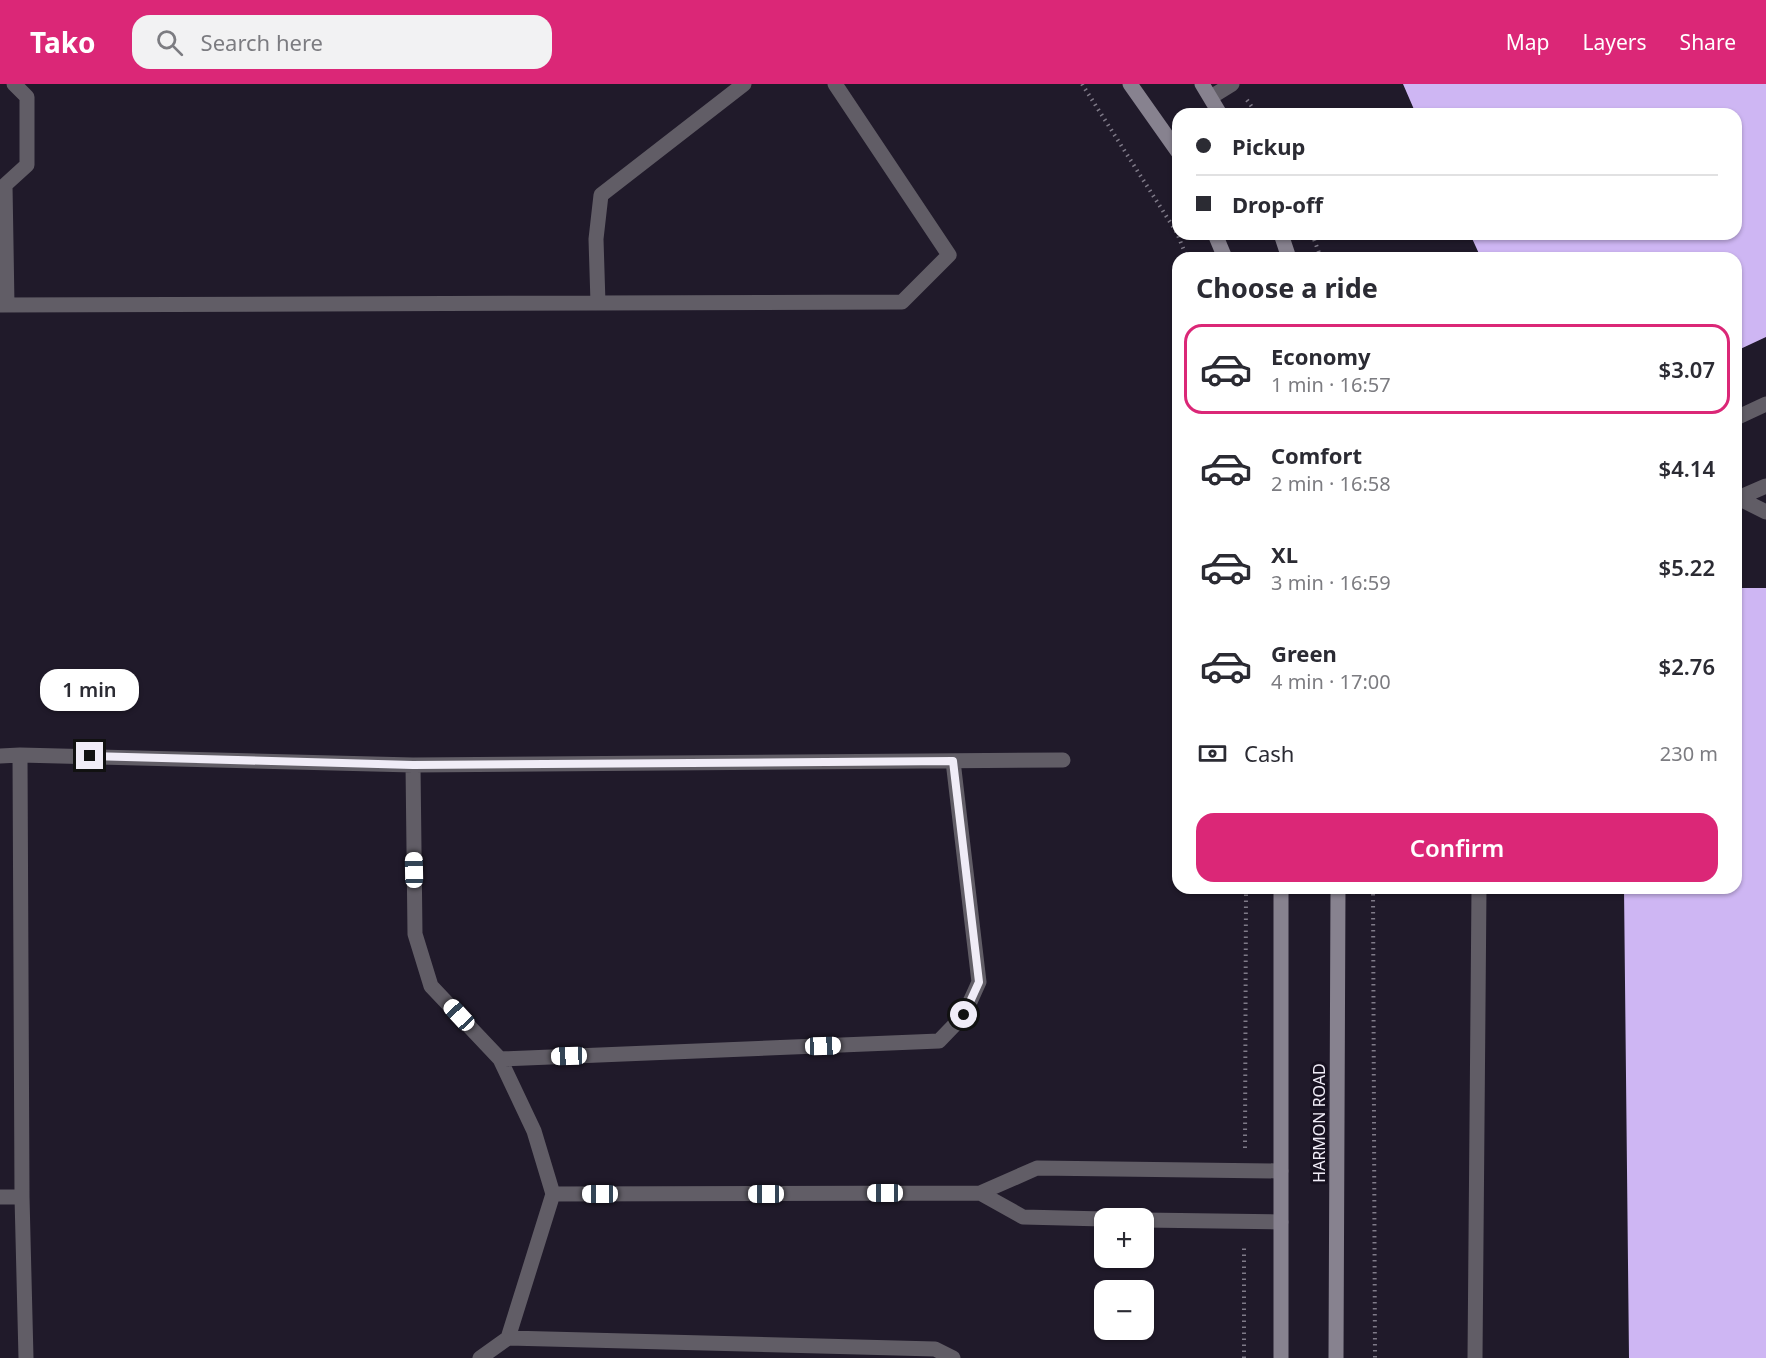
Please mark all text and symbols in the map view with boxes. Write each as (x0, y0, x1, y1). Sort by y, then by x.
search box (132, 15, 552, 69)
text: Tako (30, 23, 96, 61)
icon: search (153, 26, 186, 59)
text: Search here (201, 27, 323, 57)
text: Map (1506, 28, 1550, 56)
text: Layers (1583, 28, 1647, 56)
text: Share (1680, 28, 1736, 56)
text: Pickup (1232, 131, 1305, 161)
text: Drop-off (1232, 189, 1323, 219)
text: Choose a ride (1196, 269, 1378, 306)
text: Economy (1271, 341, 1370, 371)
icon: car (1199, 342, 1253, 396)
text: $3.07 (1659, 354, 1715, 384)
text: 1 min · 16:57 (1271, 371, 1391, 398)
text: Comfort (1271, 440, 1362, 470)
icon: car (1199, 441, 1253, 495)
text: $4.14 (1659, 453, 1715, 483)
text: 2 min · 16:58 (1271, 470, 1391, 497)
text: XL (1271, 539, 1298, 569)
icon: car (1199, 540, 1253, 594)
text: $5.22 (1659, 552, 1715, 582)
text: 3 min · 16:59 (1271, 569, 1391, 596)
text: Green (1271, 638, 1337, 668)
icon: car (1199, 639, 1253, 693)
text: $2.76 (1659, 651, 1715, 681)
text: 4 min · 17:00 (1271, 668, 1391, 695)
callout: 1 min (40, 669, 140, 711)
text: 1 min (62, 676, 117, 703)
icon: cash (1196, 737, 1229, 770)
text: Cash (1244, 738, 1294, 768)
text: 230 m (1660, 740, 1718, 767)
route end (76, 742, 103, 769)
button: Confirm (1196, 813, 1718, 882)
car (405, 852, 423, 888)
car (440, 996, 478, 1034)
route start (950, 1001, 977, 1028)
car (805, 1036, 841, 1056)
car (551, 1046, 587, 1066)
street label: HARMON ROAD (1308, 1063, 1330, 1183)
car (867, 1184, 903, 1202)
car (582, 1185, 618, 1203)
car (748, 1185, 784, 1203)
map controls (1094, 1208, 1154, 1340)
button: + (1094, 1208, 1154, 1268)
button: − (1094, 1280, 1154, 1340)

